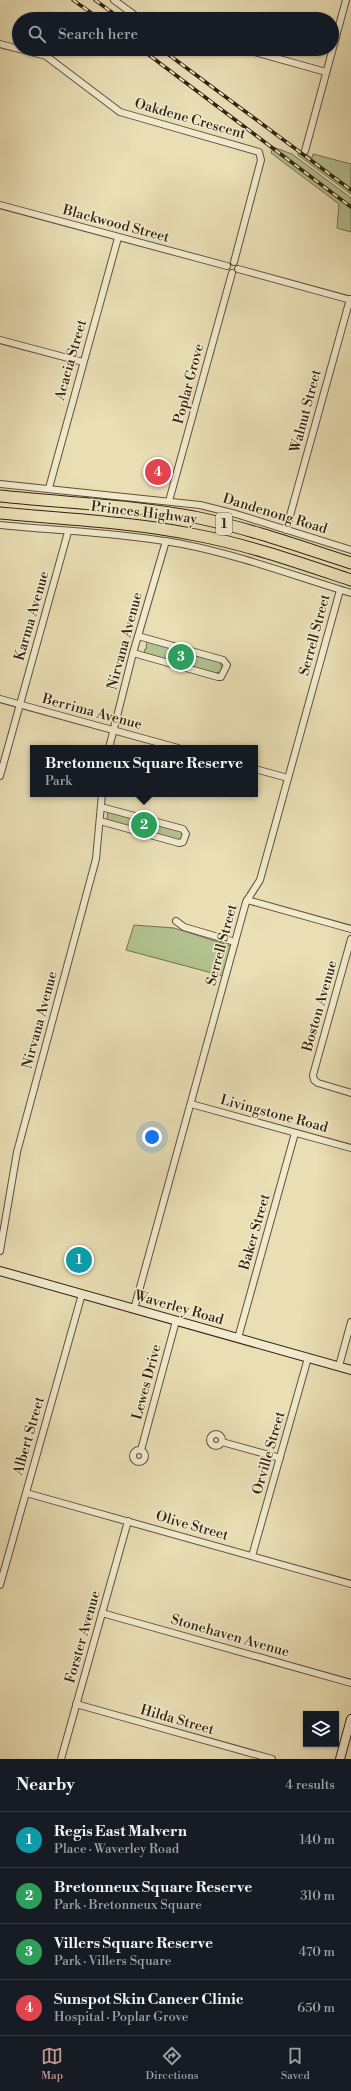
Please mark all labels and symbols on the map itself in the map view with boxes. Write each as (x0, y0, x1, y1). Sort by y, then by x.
street label: Oakdene Crescent (132, 95, 248, 143)
street label: Blackwood Street (60, 201, 171, 247)
street label: Acacia Street (51, 318, 91, 403)
street label: Poplar Grove (170, 342, 208, 426)
street label: Walnut Street (286, 367, 326, 455)
pin: 4 (145, 457, 171, 487)
street label: Dandenong Road (220, 490, 330, 538)
street label: Princes Highway (90, 498, 198, 528)
road number: 1 (216, 513, 232, 535)
street label: Karma Avenue (11, 569, 53, 663)
street label: Nirvana Avenue (103, 590, 147, 692)
street label: Serrell Street (295, 592, 335, 678)
pin: 3 (168, 642, 194, 672)
street label: Berrima Avenue (39, 690, 144, 734)
pin: 2 (131, 810, 157, 840)
street label: Serrell Street (202, 902, 242, 988)
street label: Boston Avenue (298, 958, 342, 1055)
street label: Nirvana Avenue (18, 969, 62, 1071)
street label: Livingstone Road (218, 1091, 330, 1137)
your location (142, 1127, 162, 1147)
street label: Baker Street (235, 1192, 274, 1273)
pin: 1 (66, 1245, 92, 1275)
street label: Waverley Road (131, 1286, 226, 1329)
street label: Lewes Drive (128, 1342, 166, 1422)
street label: Albert Street (9, 1395, 49, 1478)
street label: Orville Street (249, 1409, 289, 1497)
street label: Olive Street (154, 1507, 230, 1545)
street label: Forster Avenue (61, 1589, 105, 1685)
street label: Stonehaven Avenue (169, 1610, 291, 1662)
street label: Hilda Street (138, 1701, 216, 1739)

